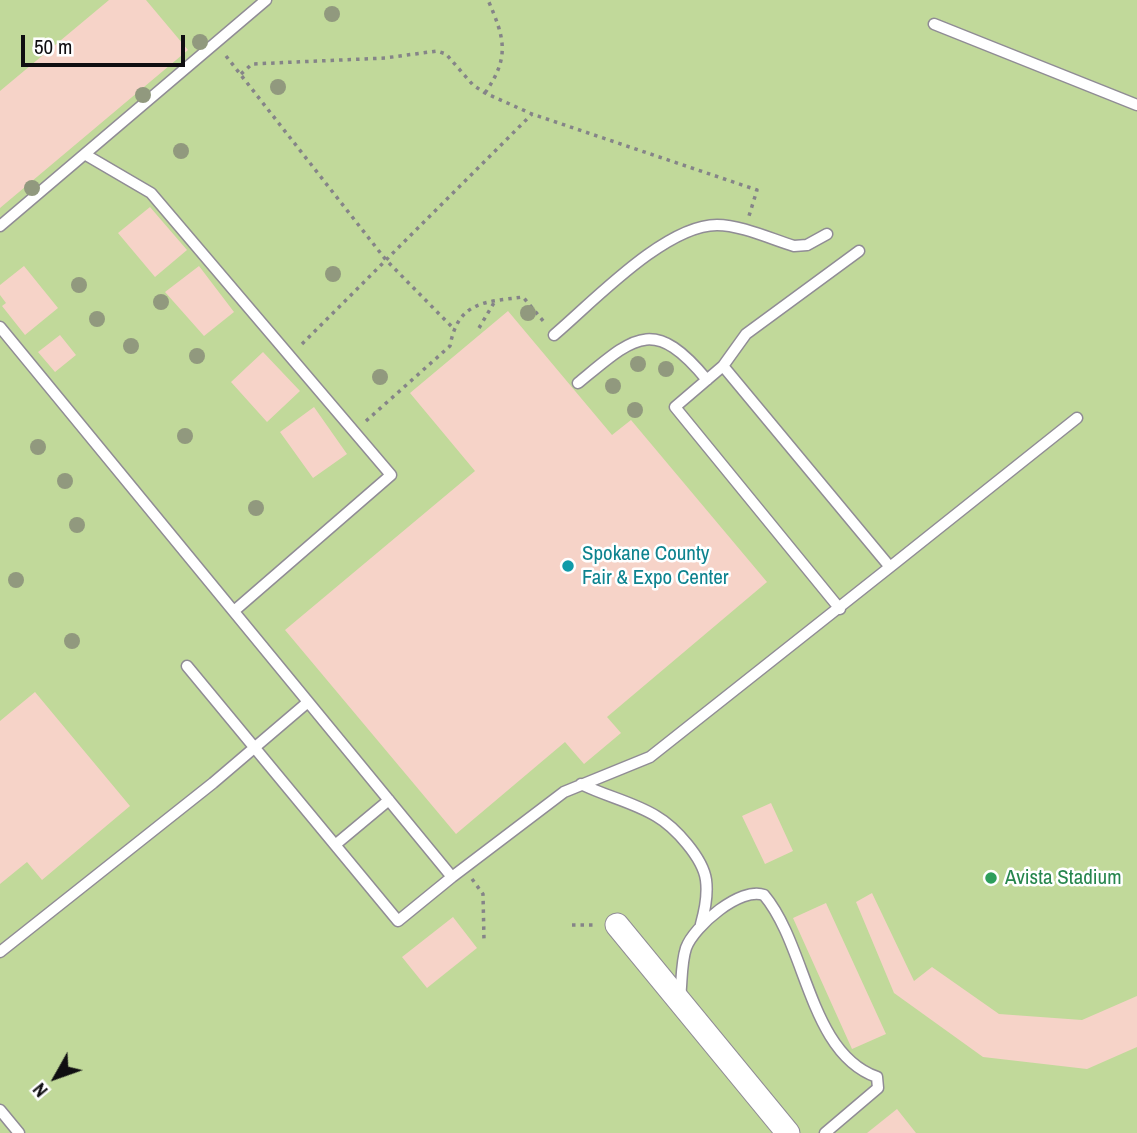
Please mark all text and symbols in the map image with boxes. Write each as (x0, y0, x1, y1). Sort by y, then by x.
scale bar (24, 21, 189, 65)
text: 50 m (34, 32, 72, 61)
place label: Spokane County Fair & Expo Center (582, 541, 729, 591)
marker: Spokane County Fair & Expo Center (560, 558, 576, 574)
place label: Avista Stadium (1005, 865, 1121, 891)
marker: Avista Stadium (983, 870, 999, 886)
north arrow (21, 1042, 91, 1112)
text: N (26, 1078, 53, 1103)

